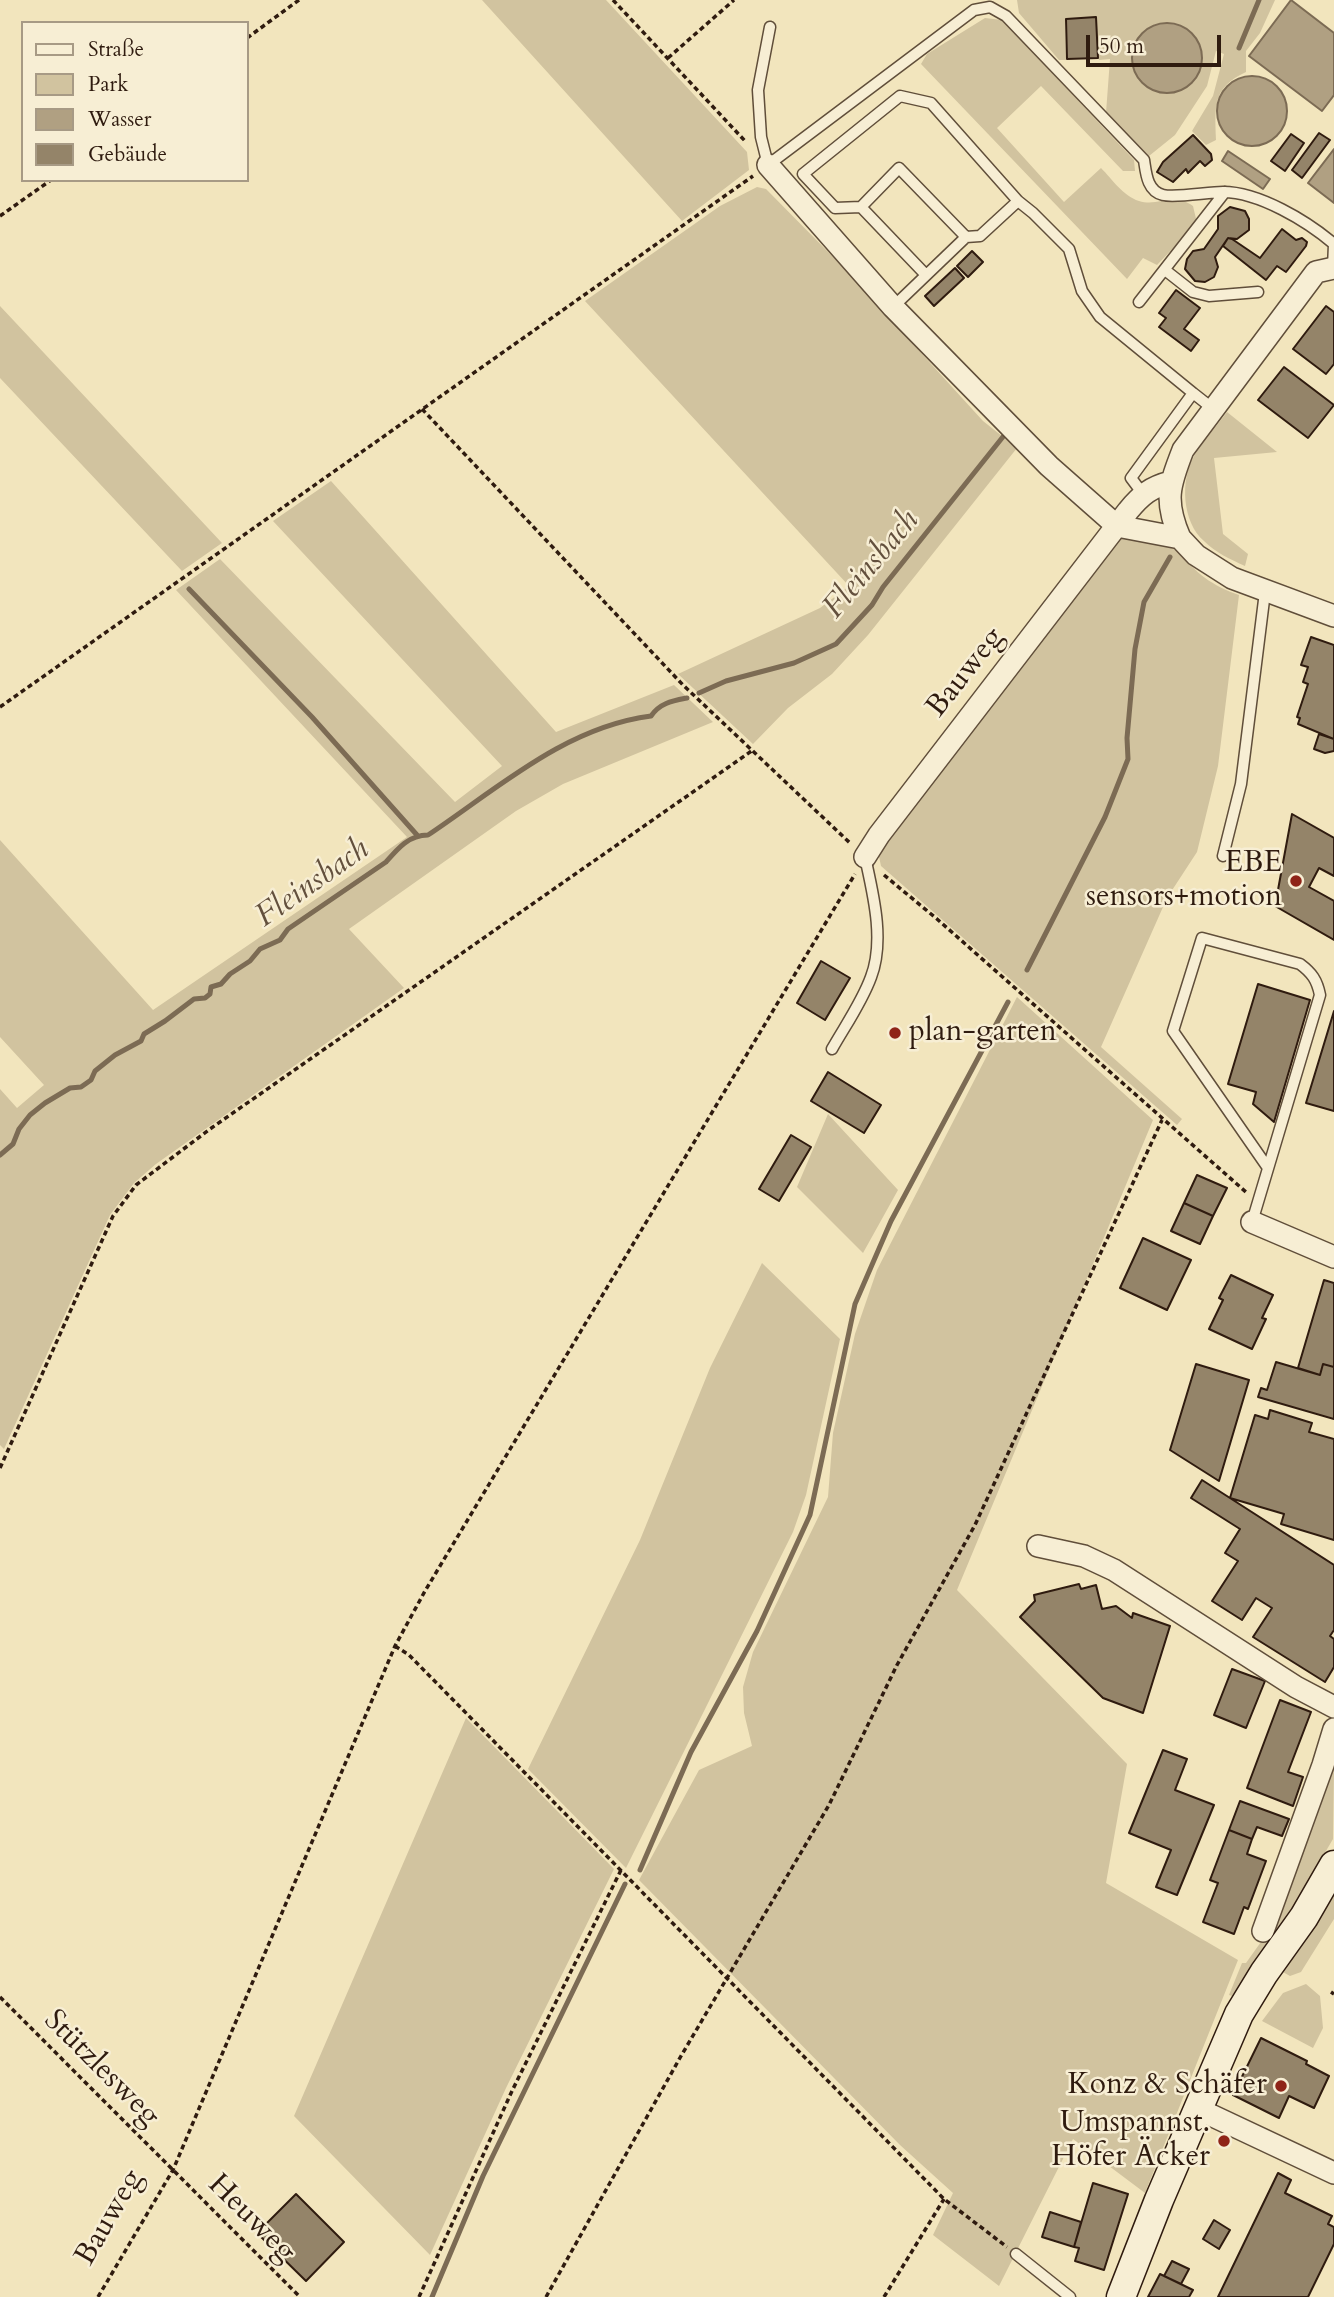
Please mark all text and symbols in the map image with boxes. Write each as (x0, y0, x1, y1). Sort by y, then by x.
legend (21, 21, 248, 182)
scale bar (1089, 21, 1224, 65)
text: 50 m (1099, 32, 1144, 61)
text: Straße (88, 35, 144, 64)
text: Park (88, 70, 128, 99)
text: Wasser (88, 105, 152, 134)
text: Gebäude (88, 140, 167, 169)
water label: Fleinsbach (816, 503, 928, 627)
street label: Bauweg (920, 621, 1012, 725)
water label: Fleinsbach (249, 831, 377, 937)
place label: EBE sensors+motion (1086, 846, 1282, 916)
marker: EBE sensors+motion (1288, 873, 1304, 889)
place label: plan-garten (909, 1015, 1057, 1051)
marker: plan-garten (887, 1025, 903, 1041)
street label: Stützlesweg (35, 2003, 167, 2135)
place label: Konz & Schäfer (1068, 2068, 1267, 2104)
marker: Konz & Schäfer (1273, 2078, 1289, 2094)
place label: Umspannst. Höfer Äcker (1051, 2106, 1210, 2176)
marker: Umspannst. Höfer Äcker (1216, 2133, 1232, 2149)
street label: Bauweg (68, 2164, 152, 2272)
street label: Heuweg (200, 2168, 302, 2270)

